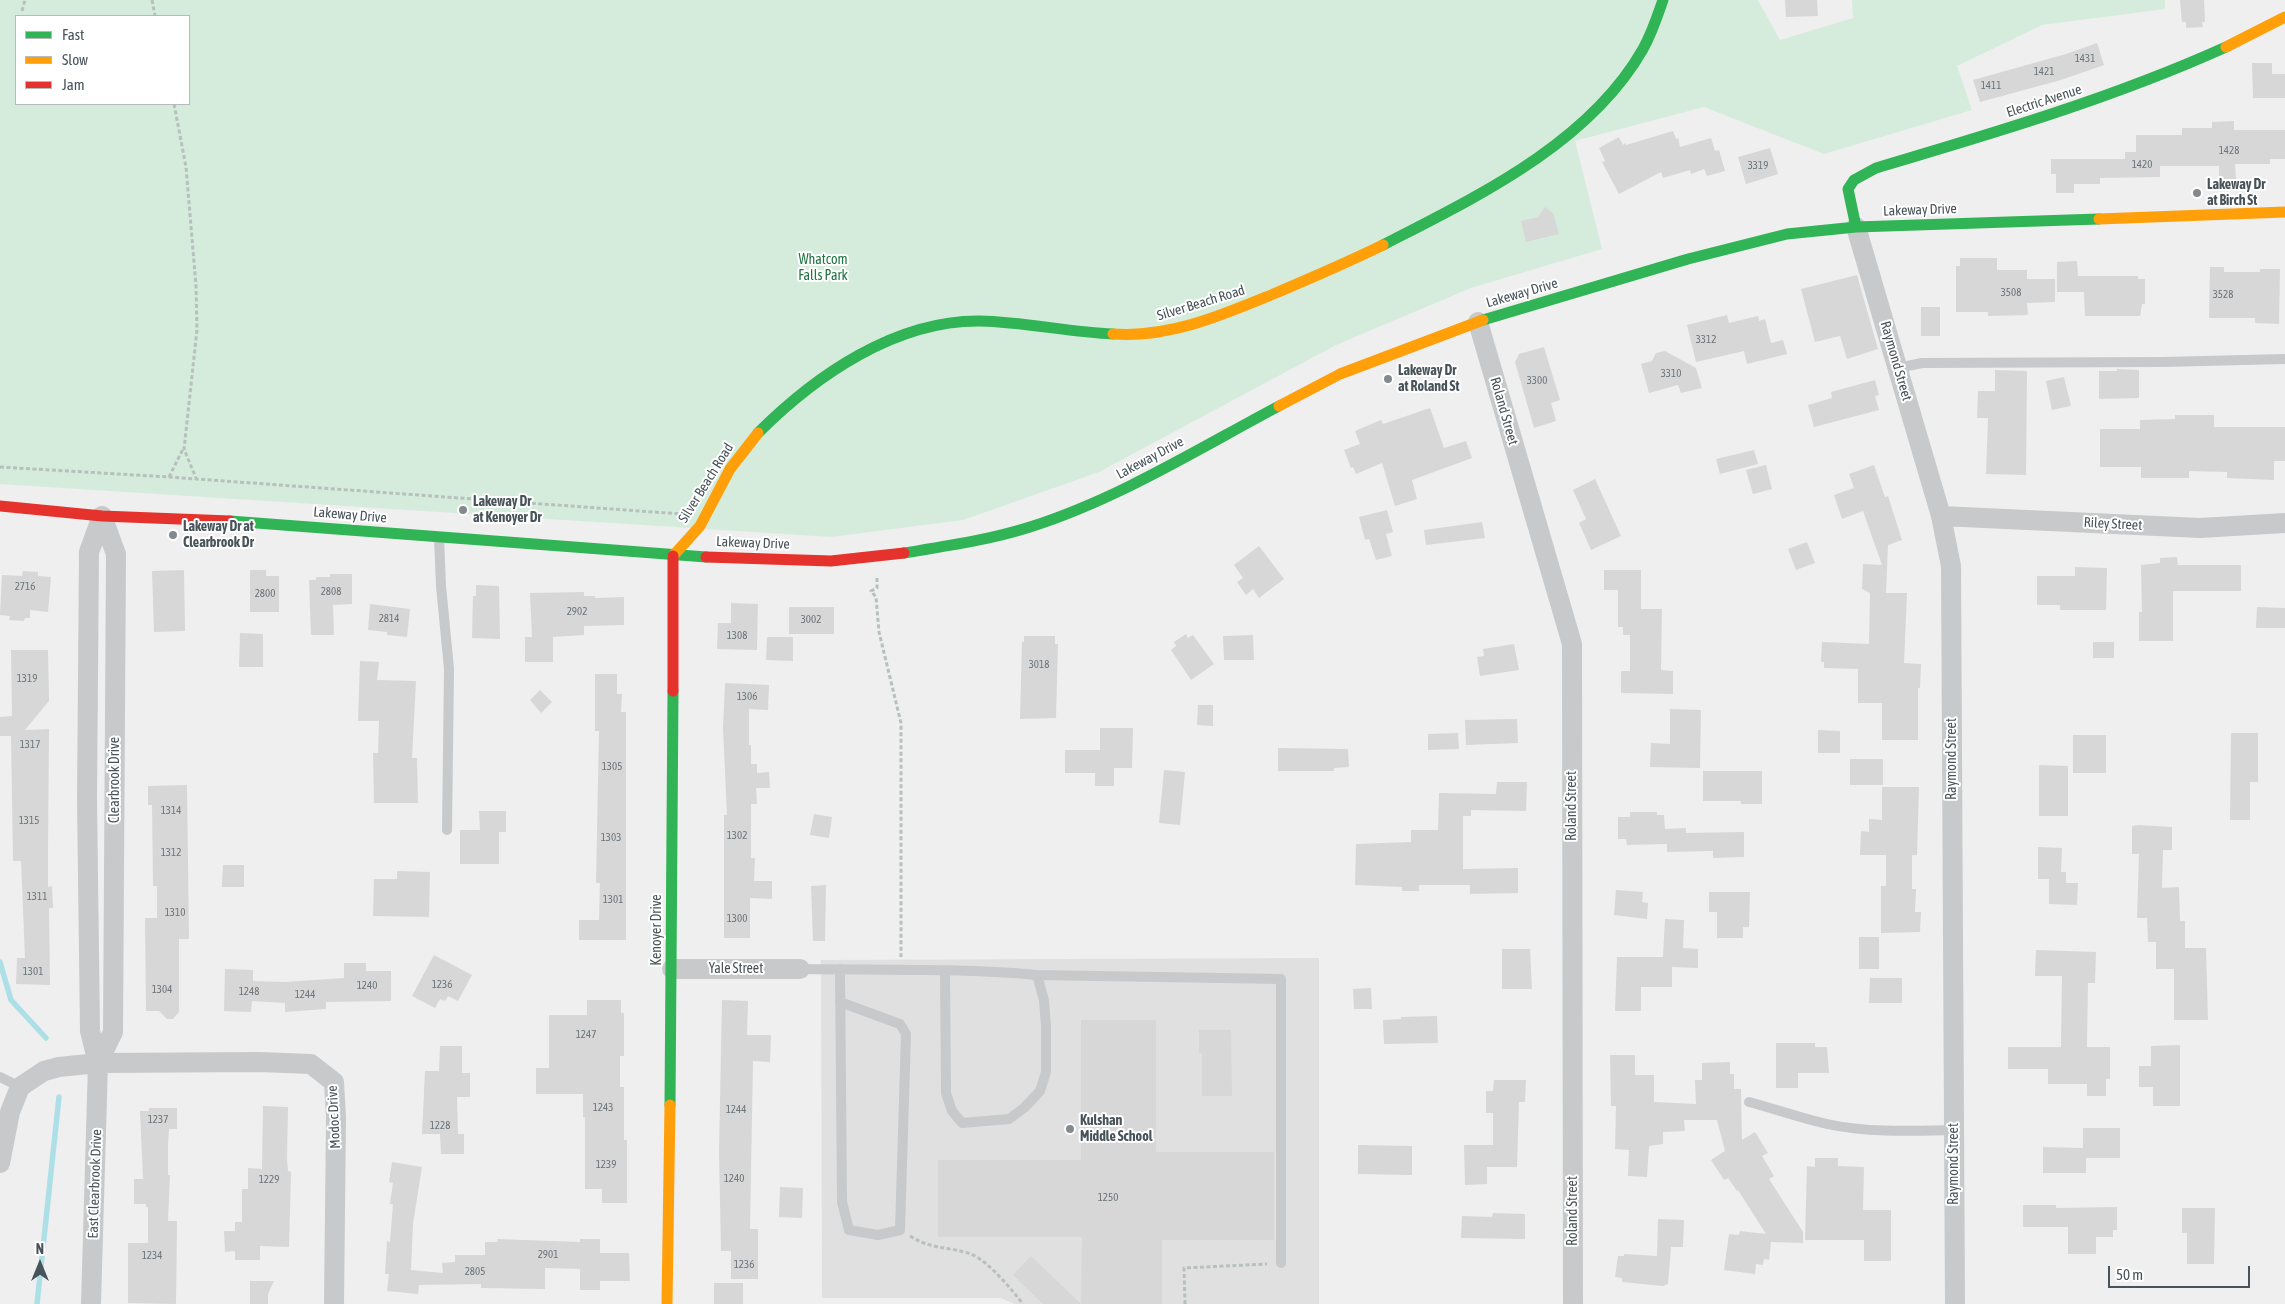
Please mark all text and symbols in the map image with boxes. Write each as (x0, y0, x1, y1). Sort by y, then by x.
legend (15, 15, 190, 105)
text: Fast (62, 26, 84, 43)
text: Slow (62, 51, 88, 68)
house number: 1431 (2075, 52, 2095, 66)
house number: 1421 (2034, 65, 2054, 79)
text: Jam (62, 76, 85, 93)
house number: 1411 (1981, 79, 2001, 93)
street label: Electric Avenue (2004, 81, 2084, 121)
house number: 1428 (2219, 144, 2239, 158)
house number: 1420 (2132, 158, 2152, 172)
house number: 3319 (1748, 159, 1768, 173)
place label: Lakeway Dr at Birch St (2207, 177, 2265, 210)
marker: Lakeway Dr at Birch St (2191, 187, 2203, 199)
street label: Lakeway Drive (1883, 200, 1957, 220)
park label: Whatcom Falls Park (798, 252, 848, 284)
street label: Lakeway Drive (1484, 275, 1560, 311)
street label: Silver Beach Road (1155, 282, 1247, 324)
house number: 3508 (2001, 286, 2021, 300)
house number: 3528 (2213, 288, 2233, 302)
street label: Raymond Street (1877, 319, 1915, 403)
house number: 3312 (1696, 333, 1716, 347)
place label: Lakeway Dr at Roland St (1398, 363, 1460, 396)
house number: 3310 (1661, 367, 1681, 381)
marker: Lakeway Dr at Roland St (1382, 373, 1394, 385)
house number: 3300 (1527, 374, 1547, 388)
street label: Roland Street (1486, 375, 1522, 447)
street label: Lakeway Drive (1114, 433, 1186, 483)
street label: Silver Beach Road (675, 440, 737, 526)
place label: Lakeway Dr at Kenoyer Dr (473, 494, 542, 526)
street label: Lakeway Drive (313, 503, 387, 527)
marker: Lakeway Dr at Kenoyer Dr (457, 504, 469, 516)
street label: Riley Street (2083, 514, 2143, 534)
place label: Lakeway Dr at Clearbrook Dr (183, 519, 254, 552)
marker: Lakeway Dr at Clearbrook Dr (167, 529, 179, 541)
street label: Lakeway Drive (716, 533, 790, 553)
house number: 2716 (15, 580, 35, 594)
house number: 2808 (321, 585, 341, 599)
house number: 2800 (255, 587, 275, 601)
house number: 2902 (567, 605, 587, 619)
house number: 2814 (379, 612, 399, 626)
house number: 3002 (801, 613, 821, 627)
house number: 1308 (727, 629, 747, 643)
house number: 3018 (1029, 658, 1049, 672)
house number: 1319 (17, 672, 37, 686)
house number: 1306 (737, 690, 757, 704)
street label: Raymond Street (1944, 718, 1960, 800)
street label: Clearbrook Drive (107, 737, 123, 823)
house number: 1317 (20, 738, 40, 752)
house number: 1305 (602, 760, 622, 774)
street label: Roland Street (1564, 771, 1580, 841)
house number: 1314 (161, 804, 181, 818)
house number: 1315 (19, 814, 39, 828)
house number: 1302 (727, 829, 747, 843)
house number: 1303 (601, 831, 621, 845)
house number: 1312 (161, 846, 181, 860)
house number: 1311 (27, 890, 47, 904)
house number: 1301 (603, 893, 623, 907)
street label: Kenoyer Drive (649, 894, 665, 966)
house number: 1310 (165, 906, 185, 920)
house number: 1300 (727, 912, 747, 926)
street label: Yale Street (709, 961, 763, 977)
house number: 1301 (23, 965, 43, 979)
house number: 1236 (432, 978, 452, 992)
house number: 1240 (357, 979, 377, 993)
house number: 1304 (152, 983, 172, 997)
house number: 1248 (239, 985, 259, 999)
house number: 1244 (295, 988, 315, 1002)
house number: 1247 (576, 1028, 596, 1042)
street label: Modoc Drive (324, 1085, 344, 1149)
house number: 1243 (593, 1101, 613, 1115)
house number: 1244 (726, 1103, 746, 1117)
house number: 1237 (148, 1113, 168, 1127)
place label: Kulshan Middle School (1080, 1113, 1152, 1146)
house number: 1228 (430, 1119, 450, 1133)
marker: Kulshan Middle School (1064, 1123, 1076, 1135)
street label: Raymond Street (1946, 1123, 1962, 1205)
street label: East Clearbrook Drive (85, 1129, 105, 1239)
house number: 1239 (596, 1158, 616, 1172)
house number: 1240 (724, 1172, 744, 1186)
house number: 1229 (259, 1173, 279, 1187)
street label: Roland Street (1565, 1176, 1581, 1246)
house number: 1250 (1098, 1191, 1118, 1205)
north arrow (15, 1239, 65, 1289)
text: N (36, 1241, 44, 1257)
house number: 2901 (538, 1248, 558, 1262)
house number: 1234 (142, 1249, 162, 1263)
scale bar (2110, 1256, 2252, 1288)
house number: 1236 (734, 1258, 754, 1272)
house number: 2805 (465, 1265, 485, 1279)
text: 50 m (2116, 1266, 2143, 1283)

